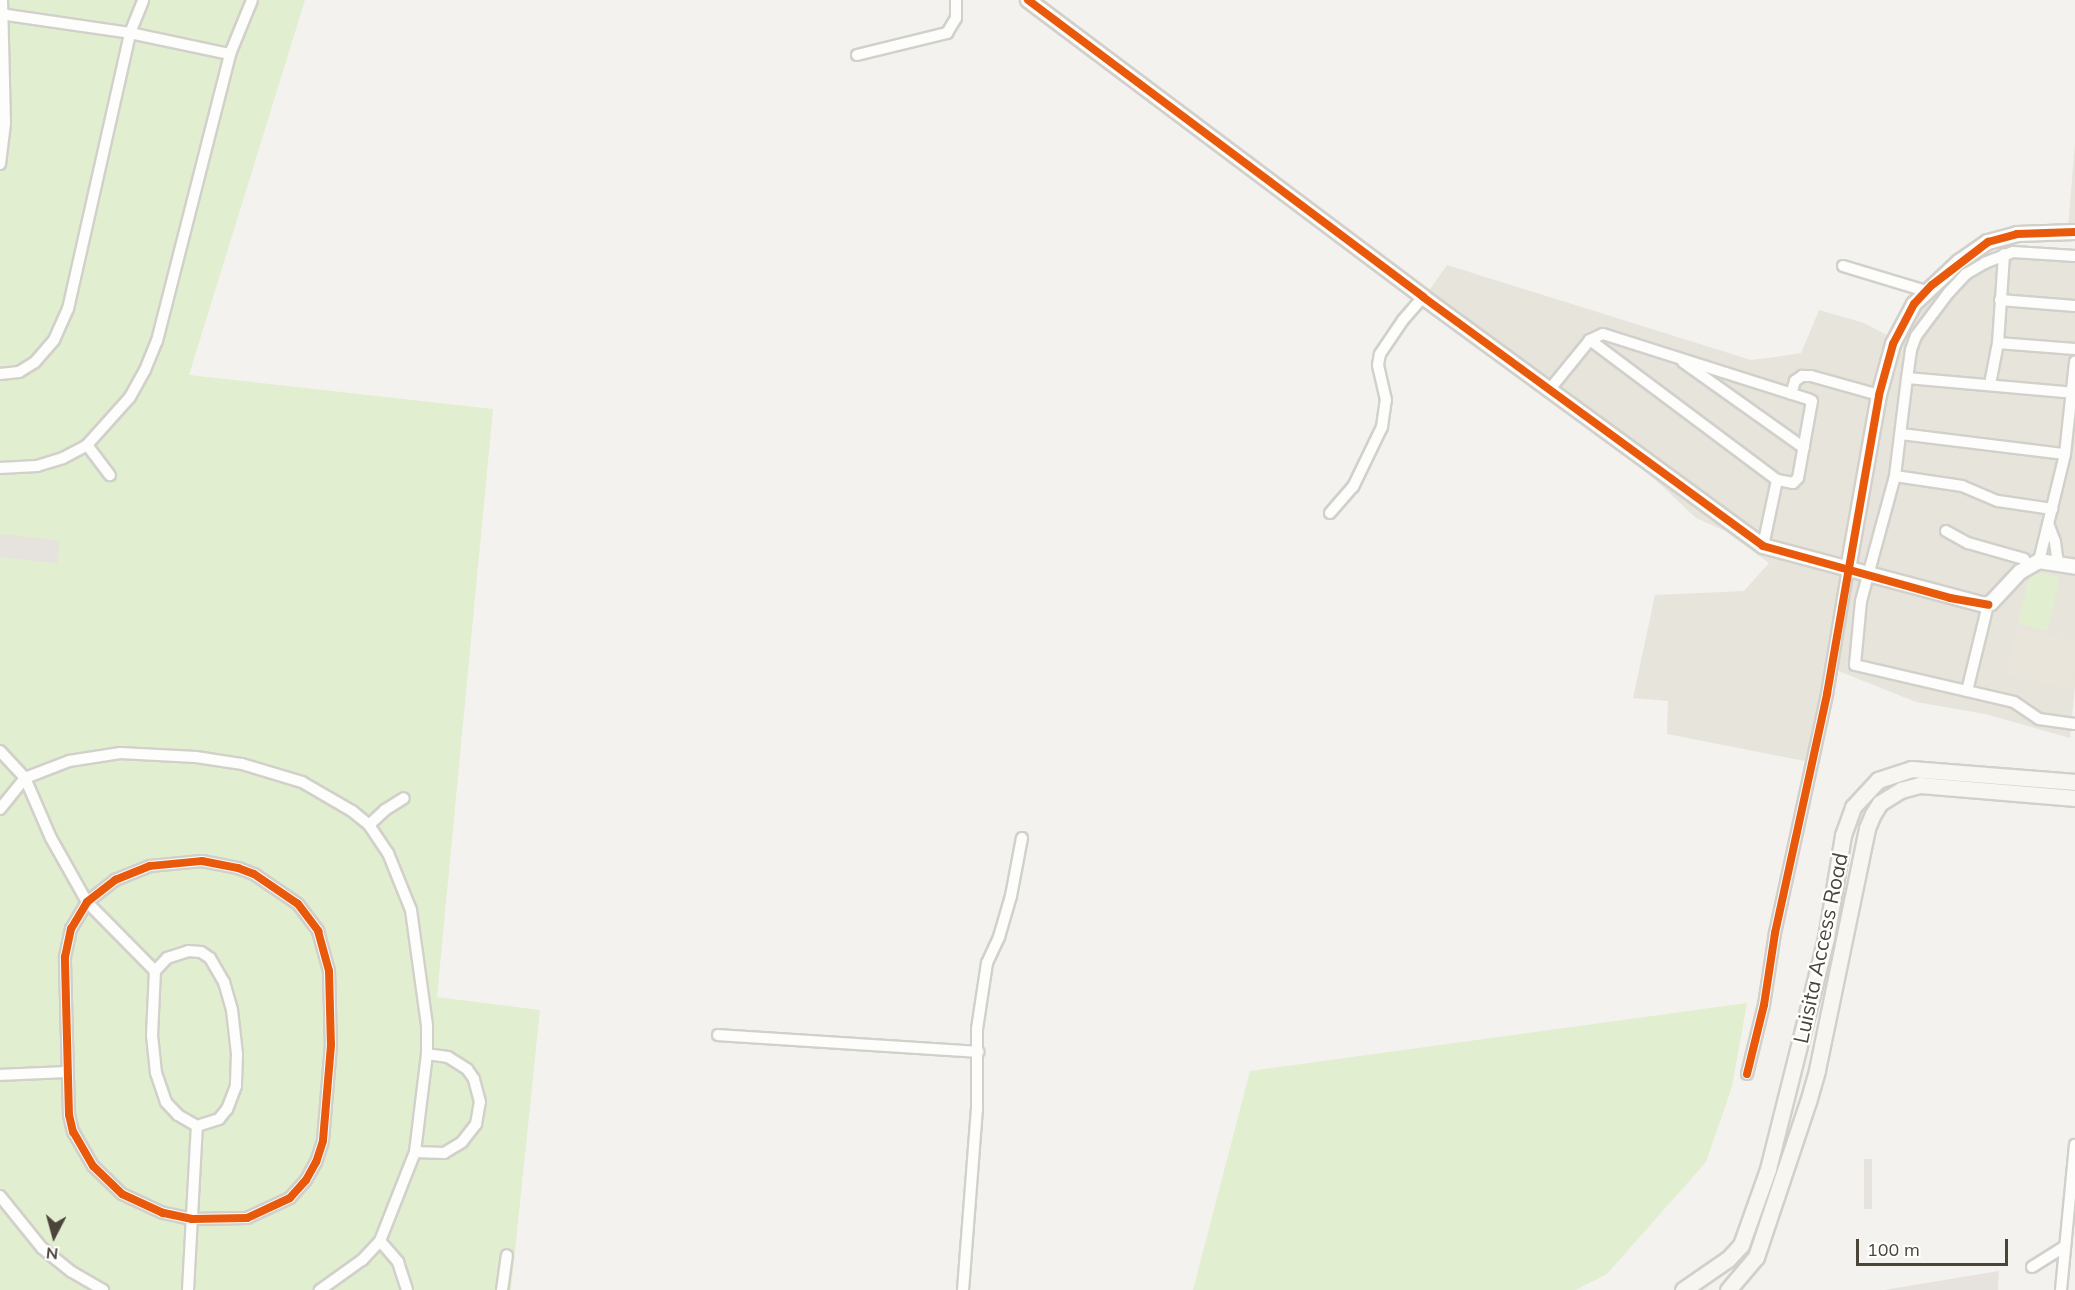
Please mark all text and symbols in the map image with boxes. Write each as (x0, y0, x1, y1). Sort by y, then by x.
street label: Luisita Access Road (1787, 850, 1853, 1046)
north arrow (24, 1206, 84, 1266)
scale bar (1859, 1227, 2010, 1265)
text: 100 m (1867, 1238, 1920, 1261)
text: N (45, 1243, 59, 1264)

